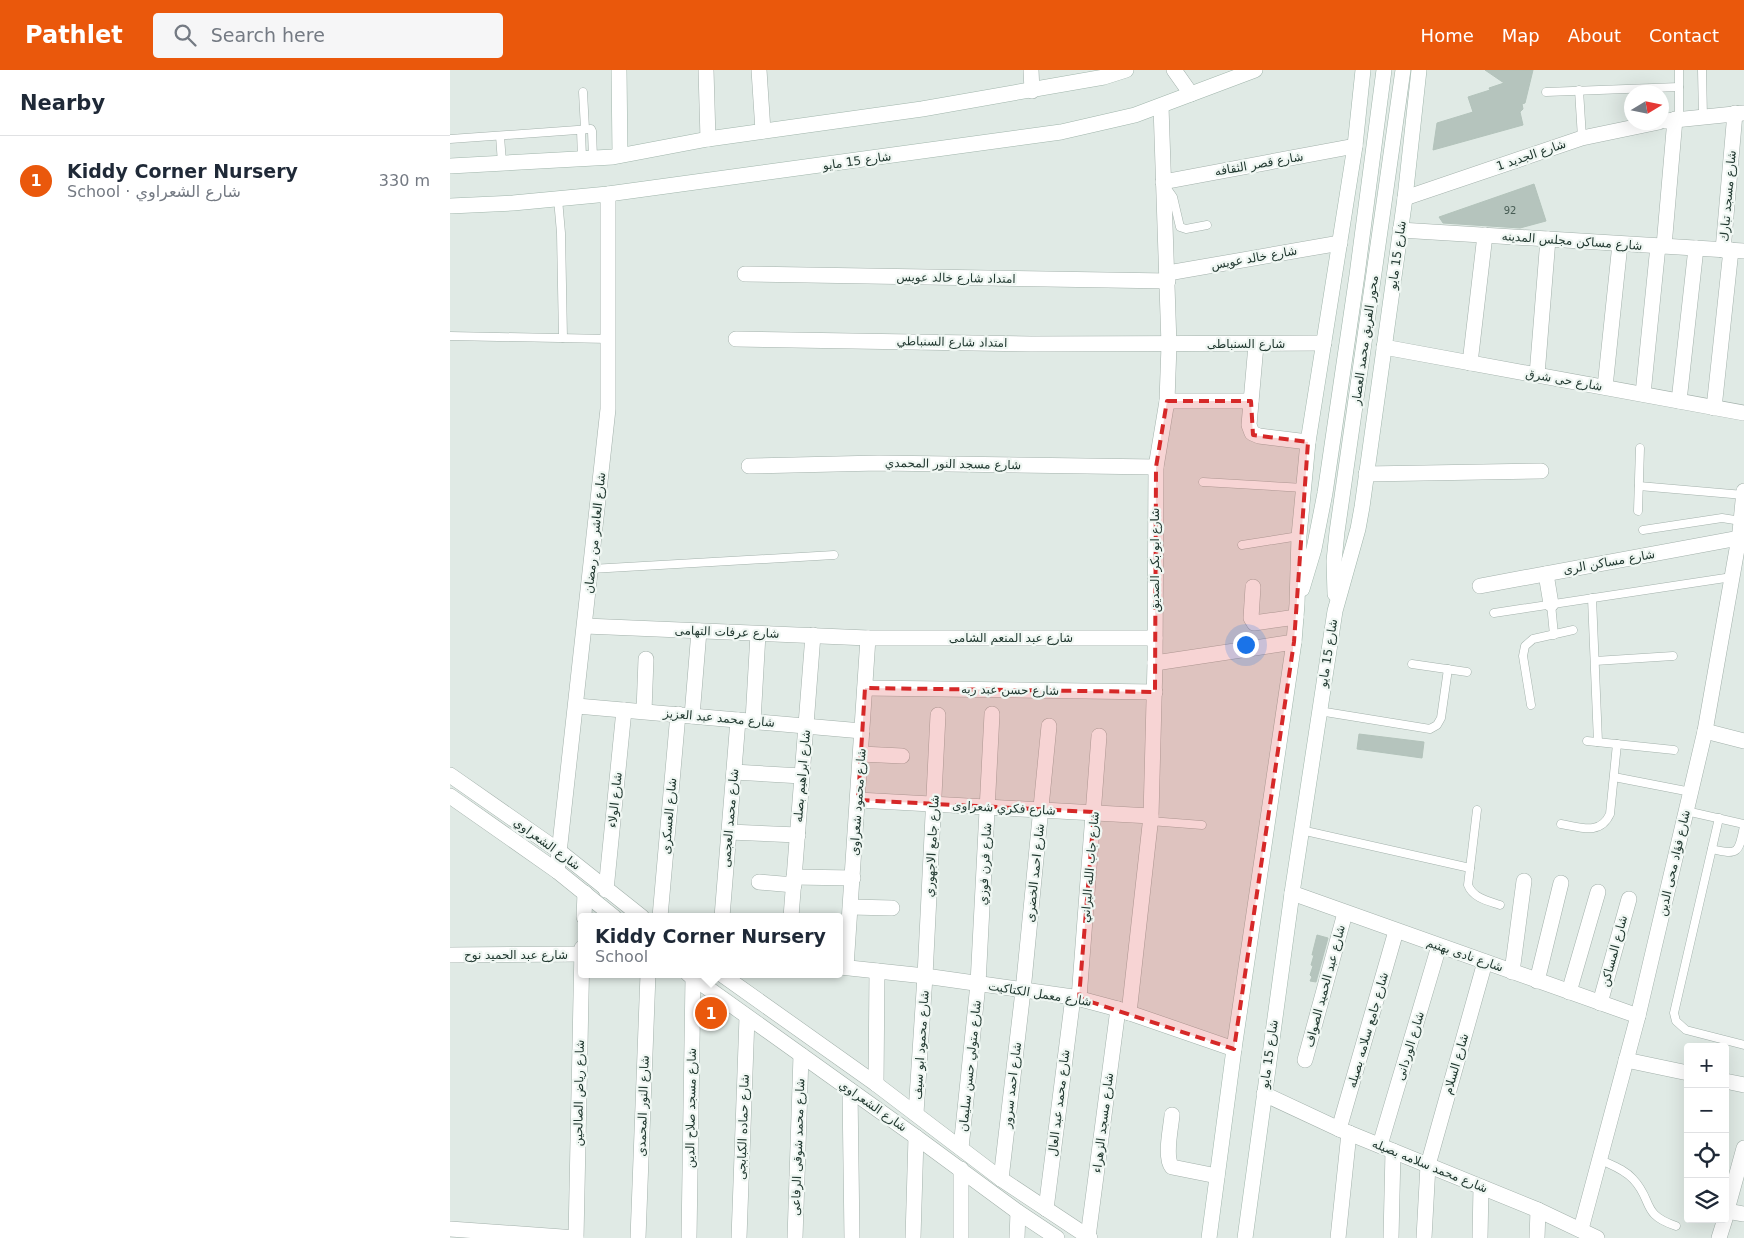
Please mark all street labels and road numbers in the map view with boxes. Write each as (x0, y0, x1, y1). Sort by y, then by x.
street label: شارع الجديد 1 (1494, 137, 1568, 174)
street label: شارع 15 مايو (821, 149, 892, 174)
street label: شارع قصر الثقافه (1214, 149, 1304, 180)
street label: شارع مسجد تبارك (1717, 150, 1740, 242)
street label: شارع 15 مايو (1385, 220, 1410, 291)
street label: شارع مساكن مجلس المدينه (1501, 229, 1643, 254)
street label: شارع خالد عويس (1210, 244, 1298, 273)
street label: امتداد شارع خالد عويس (896, 270, 1016, 287)
street label: محور الفريق محمد العصار (1349, 274, 1382, 407)
street label: امتداد شارع السنباطي (896, 334, 1008, 351)
street label: شارع السنباطى (1207, 337, 1285, 352)
street label: شارع حى شرق (1524, 366, 1603, 395)
street label: شارع مسجد النور المحمدي (885, 456, 1021, 473)
street label: شارع العاشر من رمضان (582, 472, 609, 594)
street label: شارع ابو بكر الصديق (1148, 508, 1163, 612)
street label: شارع مساكن الرى (1562, 547, 1656, 578)
street label: شارع 15 مايو (1316, 618, 1341, 689)
street label: شارع عرفات التهامى (674, 623, 780, 642)
street label: شارع عبد المنعم الشامى (949, 631, 1073, 646)
street label: شارع حسن عبد ربه (961, 682, 1059, 699)
street label: شارع محمد عبد العزيز (662, 706, 775, 731)
street label: شارع ابراهيم بصله (791, 729, 814, 823)
street label: شارع محمود شعراوى (847, 748, 870, 856)
street label: شارع محمد العجمى (719, 768, 742, 868)
street label: شارع الولاء (605, 771, 626, 829)
street label: شارع العسكرى (659, 777, 680, 855)
street label: شارع جامع الاجهوري (922, 794, 943, 898)
street label: شارع فكري شعراوى (952, 798, 1056, 819)
street label: شارع فؤاد محى الدين (1655, 808, 1694, 918)
street label: شارع جاب الله البراني (1078, 811, 1103, 923)
street label: شارع الشعراوي (510, 815, 583, 874)
street label: شارع فرن فوزي (976, 822, 995, 906)
street label: شارع احمد الخضرى (1023, 823, 1048, 923)
street label: شارع المساكن (1598, 914, 1631, 989)
street label: شارع عبد الحميد الصواف (1302, 923, 1349, 1049)
street label: شارع نادى بهتيم (1425, 935, 1505, 976)
street label: شارع عبد الحميد نوح (464, 948, 568, 963)
street label: شارع جامع سلامه بصيله (1345, 970, 1392, 1090)
street label: شارع معمل الكتاكيت (987, 979, 1093, 1010)
street label: شارع محمود ابو سيف (910, 990, 933, 1100)
street label: شارع متولي حسن سليمان (956, 999, 985, 1133)
street label: شارع الوردانى (1393, 1010, 1428, 1083)
street label: شارع 15 مايو (1257, 1019, 1282, 1090)
street label: شارع السلام (1441, 1032, 1472, 1096)
street label: شارع رياض الصالحين (571, 1039, 588, 1147)
street label: شارع احمد سرور (1000, 1041, 1025, 1130)
street label: شارع مسجد صلاح الدين (683, 1048, 700, 1168)
street label: شارع محمد عبد العال (1045, 1049, 1074, 1157)
street label: شارع النور المحمدى (634, 1055, 653, 1157)
street label: شارع مسجد الزهراء (1090, 1072, 1117, 1174)
street label: شارع حماده الكبابجى (734, 1074, 753, 1180)
street label: شارع محمد شوقى الرفاعى (789, 1078, 808, 1216)
street label: شارع الشعراوي (836, 1078, 909, 1135)
street label: شارع محمد سلامه بصيله (1370, 1136, 1490, 1197)

